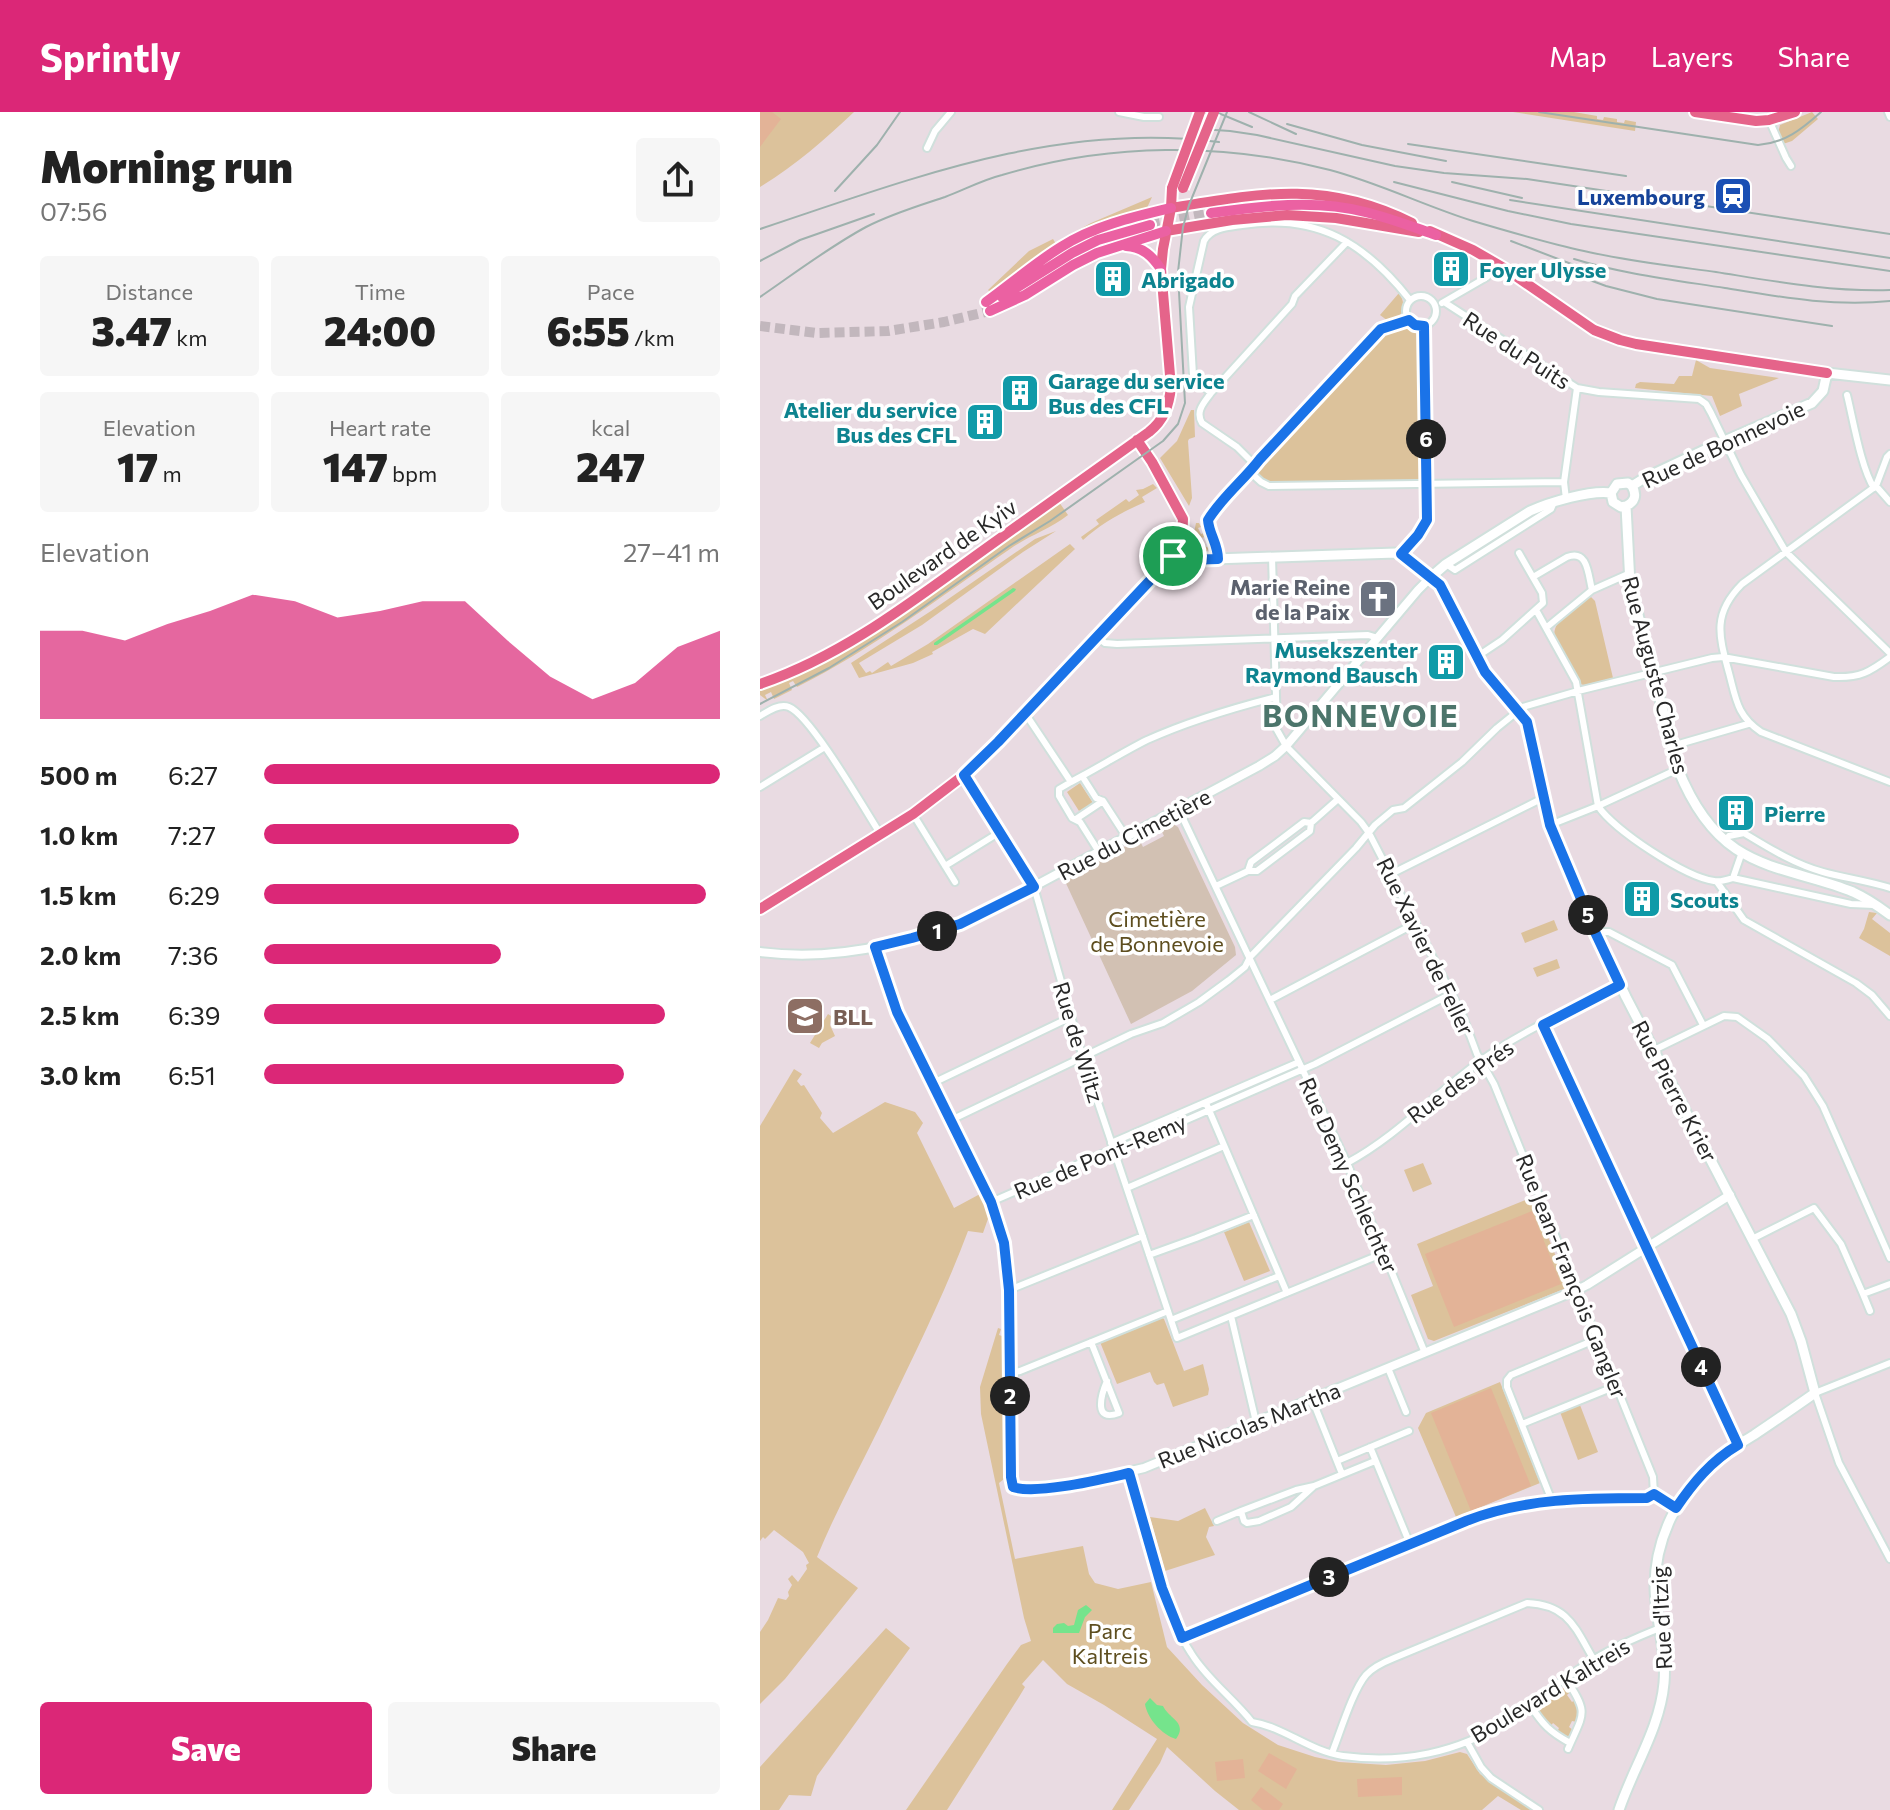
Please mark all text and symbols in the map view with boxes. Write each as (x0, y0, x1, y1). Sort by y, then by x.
text: Sprintly (40, 33, 181, 80)
text: Map (1549, 39, 1607, 73)
text: Layers (1651, 39, 1733, 73)
text: Share (1777, 39, 1850, 73)
text: Morning run (40, 138, 293, 192)
button: share (636, 138, 720, 222)
station icon: Luxembourg (1712, 175, 1754, 217)
place label: Luxembourg (1577, 183, 1705, 210)
text: 07:56 (40, 195, 107, 226)
building icon: Foyer Ulysse (1430, 248, 1472, 290)
place label: Foyer Ulysse (1479, 256, 1606, 283)
building icon: Abrigado (1092, 258, 1134, 300)
place label: Abrigado (1141, 266, 1235, 293)
text: Distance (106, 278, 193, 305)
text: Time (355, 278, 405, 305)
text: Pace (587, 278, 635, 305)
text: 3.47 (91, 305, 172, 354)
text: 24:00 (324, 305, 436, 354)
text: 6:55 (547, 305, 630, 354)
street label: Rue du Puits (1458, 305, 1576, 395)
text: km (172, 324, 207, 351)
text: /km (630, 324, 675, 351)
place label: Garage du service Bus des CFL (1048, 367, 1225, 419)
building icon: Garage du service Bus des CFL (999, 372, 1041, 414)
street label: Rue de Bonnevoie (1637, 394, 1809, 494)
place label: Atelier du service Bus des CFL (783, 396, 957, 448)
building icon: Atelier du service Bus des CFL (964, 401, 1006, 443)
text: Elevation (103, 414, 196, 441)
text: Heart rate (329, 414, 431, 441)
text: kcal (591, 414, 630, 441)
pin: 6 (1406, 419, 1446, 459)
text: 6 (1419, 425, 1433, 452)
text: 17 (117, 441, 158, 490)
text: 147 (323, 441, 388, 490)
text: 247 (576, 441, 645, 490)
text: m (158, 460, 182, 487)
text: bpm (388, 460, 437, 487)
street label: Boulevard de Kyiv (862, 493, 1022, 615)
pin (1139, 522, 1207, 590)
icon: arrive (1151, 534, 1195, 578)
text: Elevation (40, 536, 150, 567)
text: 27–41 m (623, 536, 720, 567)
place label: Marie Reine de la Paix (1230, 573, 1351, 625)
street label: Rue Auguste Charles (1617, 573, 1695, 777)
church icon: Marie Reine de la Paix (1357, 578, 1399, 620)
place label: Musekszenter Raymond Bausch (1245, 636, 1418, 688)
building icon: Musekszenter Raymond Bausch (1425, 641, 1467, 683)
district label: BONNEVOIE (1262, 696, 1460, 733)
text: 500 m (40, 759, 117, 790)
text: 6:27 (168, 759, 218, 790)
street label: Rue du Cimetière (1053, 782, 1215, 886)
building icon: Pierre (1715, 792, 1757, 834)
place label: Pierre (1764, 800, 1825, 827)
text: 1.0 km (40, 819, 118, 850)
text: 7:27 (168, 819, 216, 850)
street label: Rue Xavier de Feller (1371, 853, 1481, 1039)
building icon: Scouts (1621, 878, 1663, 920)
text: 1.5 km (40, 879, 116, 910)
text: 6:29 (168, 879, 220, 910)
place label: Scouts (1670, 886, 1739, 913)
pin: 5 (1568, 895, 1608, 935)
text: 5 (1582, 901, 1594, 928)
park label: Cimetière de Bonnevoie (1090, 905, 1224, 957)
pin: 1 (917, 911, 957, 951)
text: 1 (932, 917, 942, 944)
text: 2.0 km (40, 939, 121, 970)
text: 7:36 (168, 939, 218, 970)
street label: Rue de Wiltz (1048, 978, 1110, 1106)
school or university icon: BLL (784, 995, 826, 1037)
text: 2.5 km (40, 999, 119, 1030)
text: 6:39 (168, 999, 221, 1030)
place label: BLL (833, 1003, 873, 1030)
street label: Rue Pierre Krier (1626, 1016, 1724, 1167)
street label: Rue des Prés (1401, 1033, 1519, 1129)
text: 3.0 km (40, 1059, 121, 1090)
text: 6:51 (168, 1059, 216, 1090)
street label: Rue Demy Schlechter (1294, 1073, 1404, 1277)
street label: Rue de Pont-Remy (1010, 1107, 1190, 1205)
street label: Rue Jean-François Gangler (1511, 1150, 1634, 1402)
pin: 4 (1681, 1347, 1721, 1387)
text: 4 (1694, 1353, 1708, 1380)
pin: 2 (990, 1376, 1030, 1416)
street label: Rue Nicolas Martha (1154, 1376, 1344, 1474)
text: 2 (1004, 1382, 1016, 1409)
pin: 3 (1309, 1557, 1349, 1597)
text: 3 (1323, 1563, 1335, 1590)
street label: Rue d'Itzig (1645, 1566, 1677, 1670)
park label: Parc Kaltreis (1072, 1617, 1148, 1669)
street label: Boulevard Kaltreis (1465, 1632, 1635, 1748)
button: Save (40, 1702, 372, 1794)
button: Share (388, 1702, 720, 1794)

